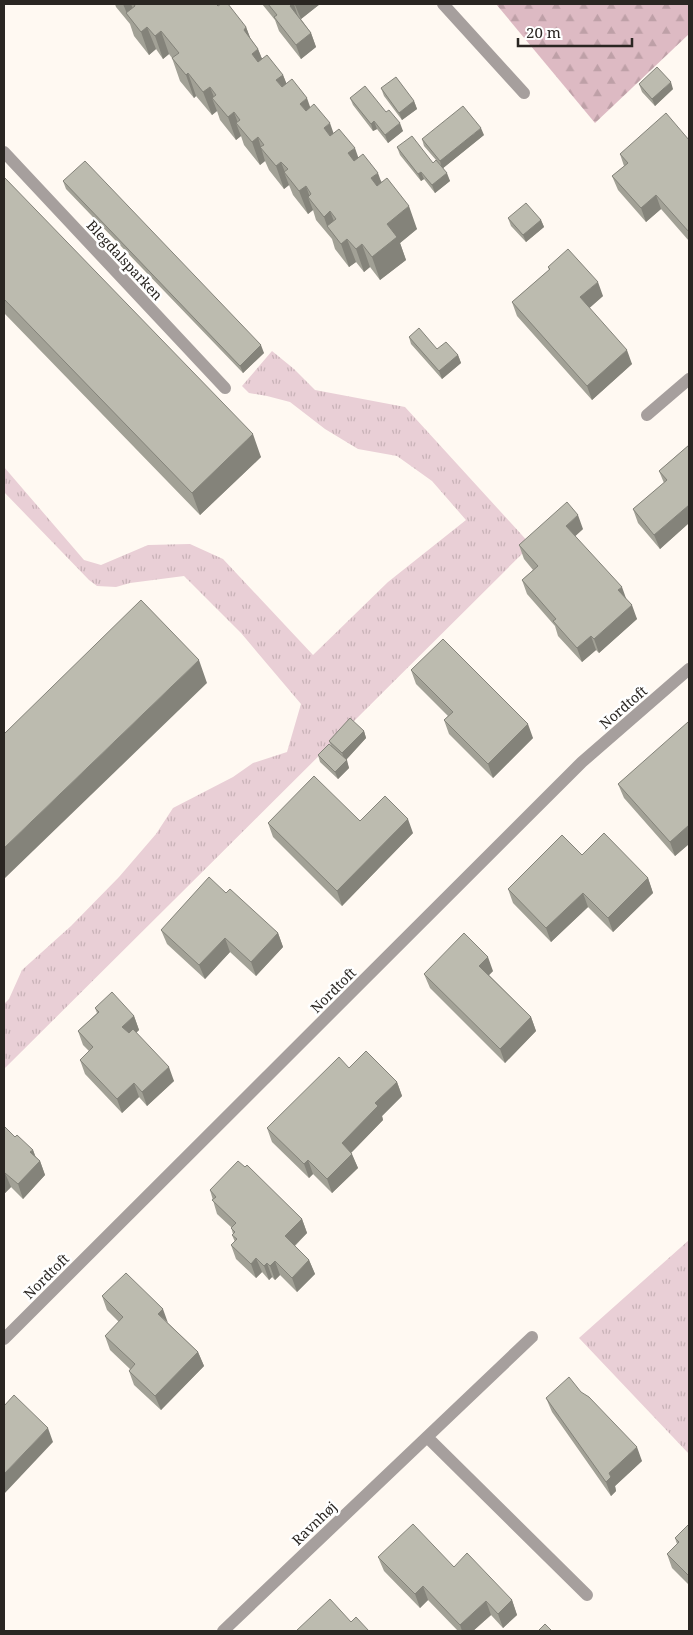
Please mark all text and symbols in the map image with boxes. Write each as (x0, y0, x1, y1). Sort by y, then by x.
scale bar (518, 15, 632, 47)
text: 20 m (526, 22, 561, 42)
street label: Blegdalsparken (83, 216, 167, 304)
street label: Nordtoft (595, 681, 651, 733)
street label: Nordtoft (306, 963, 360, 1017)
street label: Nordtoft (19, 1249, 73, 1303)
street label: Ravnhøj (287, 1497, 341, 1549)

